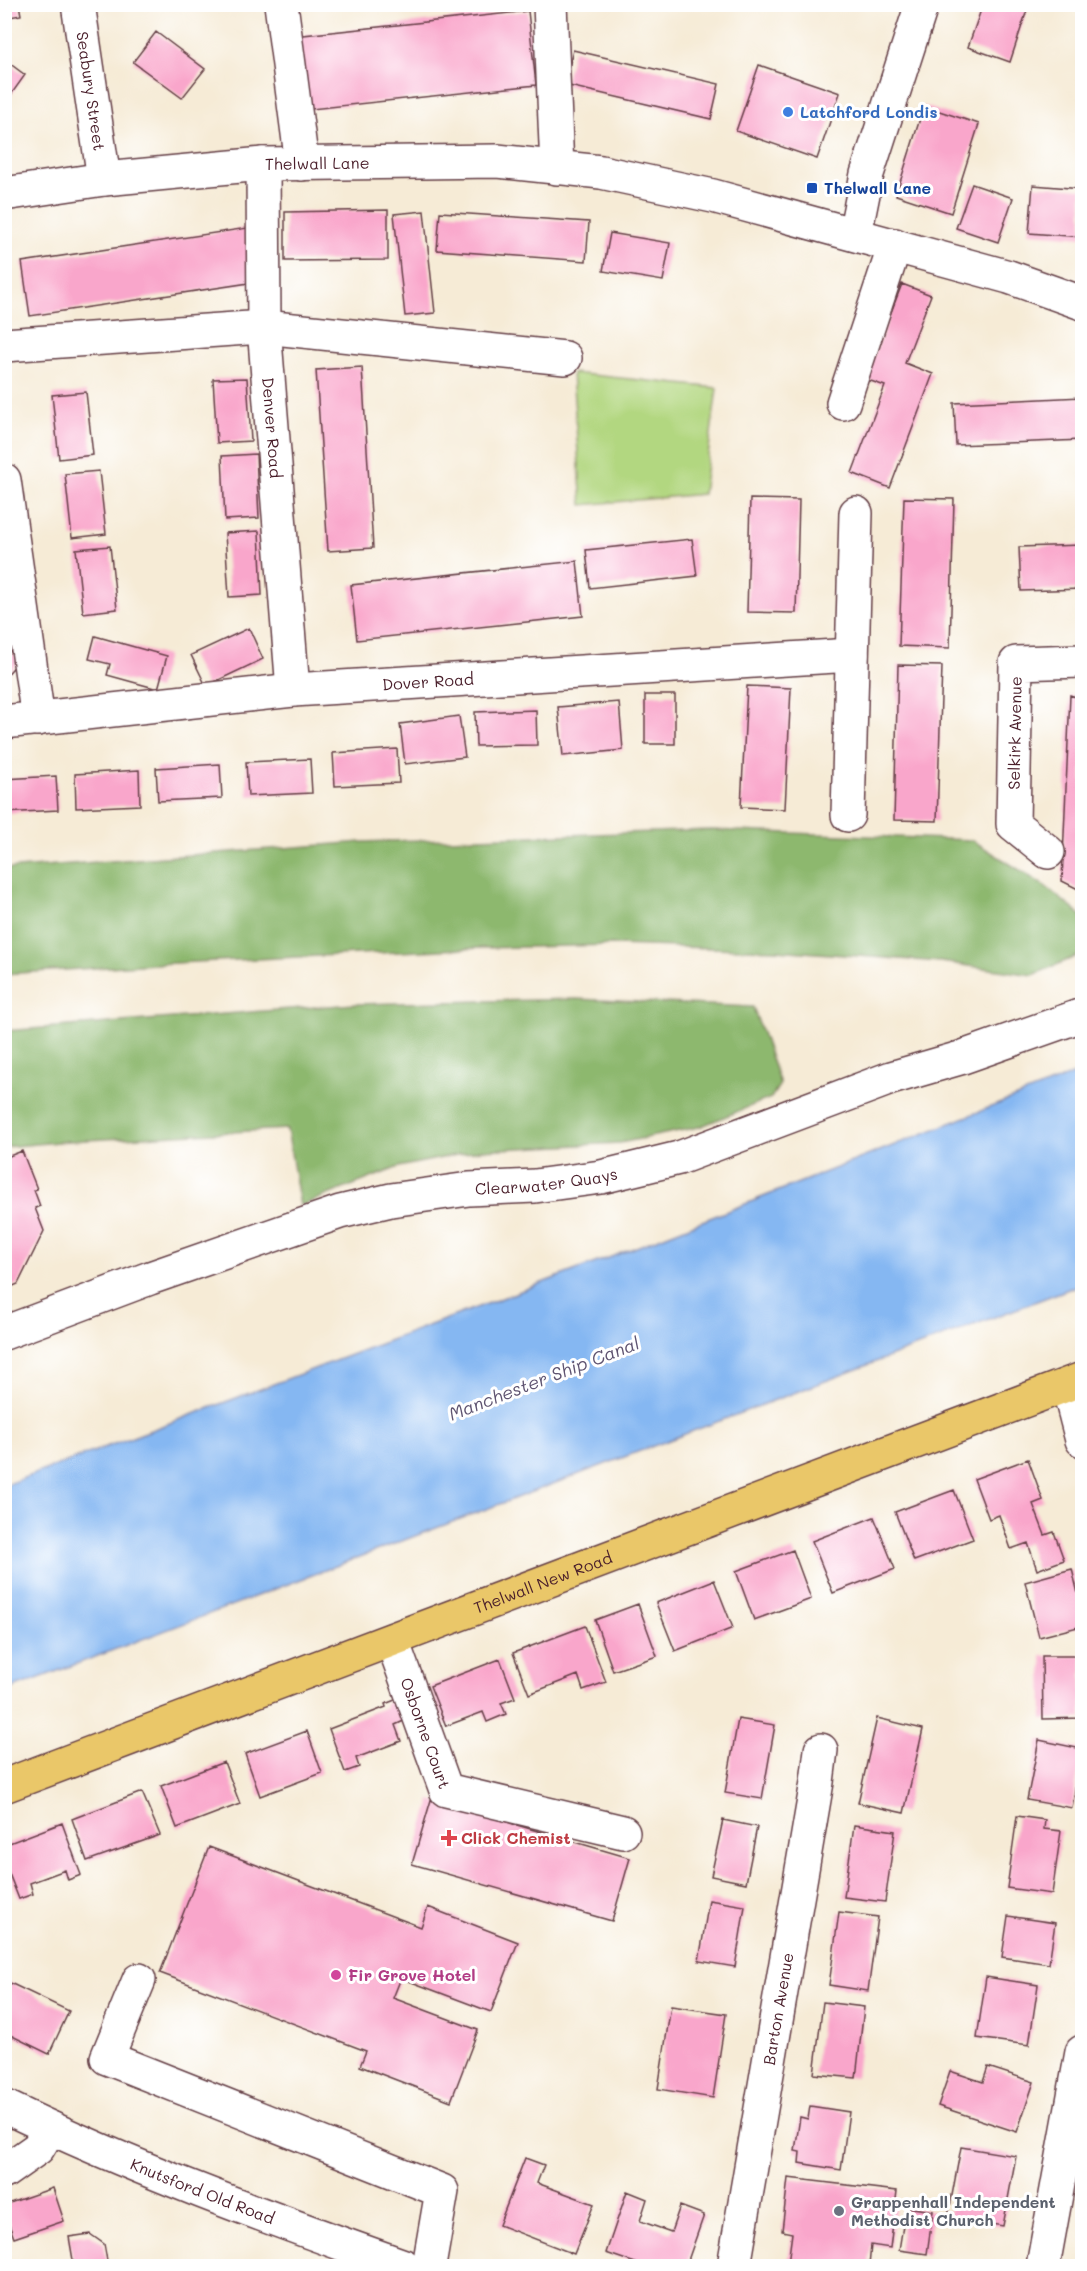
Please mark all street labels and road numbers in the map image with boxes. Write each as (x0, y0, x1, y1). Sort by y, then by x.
street label: Seabury Street (72, 30, 111, 152)
street label: Thelwall Lane (265, 152, 370, 174)
street label: Denver Road (258, 376, 287, 479)
street label: Dover Road (381, 668, 474, 694)
street label: Selkirk Avenue (1003, 676, 1026, 790)
street label: Clearwater Quays (475, 1162, 620, 1199)
street label: Thelwall New Road (470, 1546, 615, 1618)
street label: Osborne Court (396, 1674, 456, 1792)
street label: Barton Avenue (758, 1951, 798, 2067)
street label: Knutsford Old Road (127, 2153, 278, 2228)

